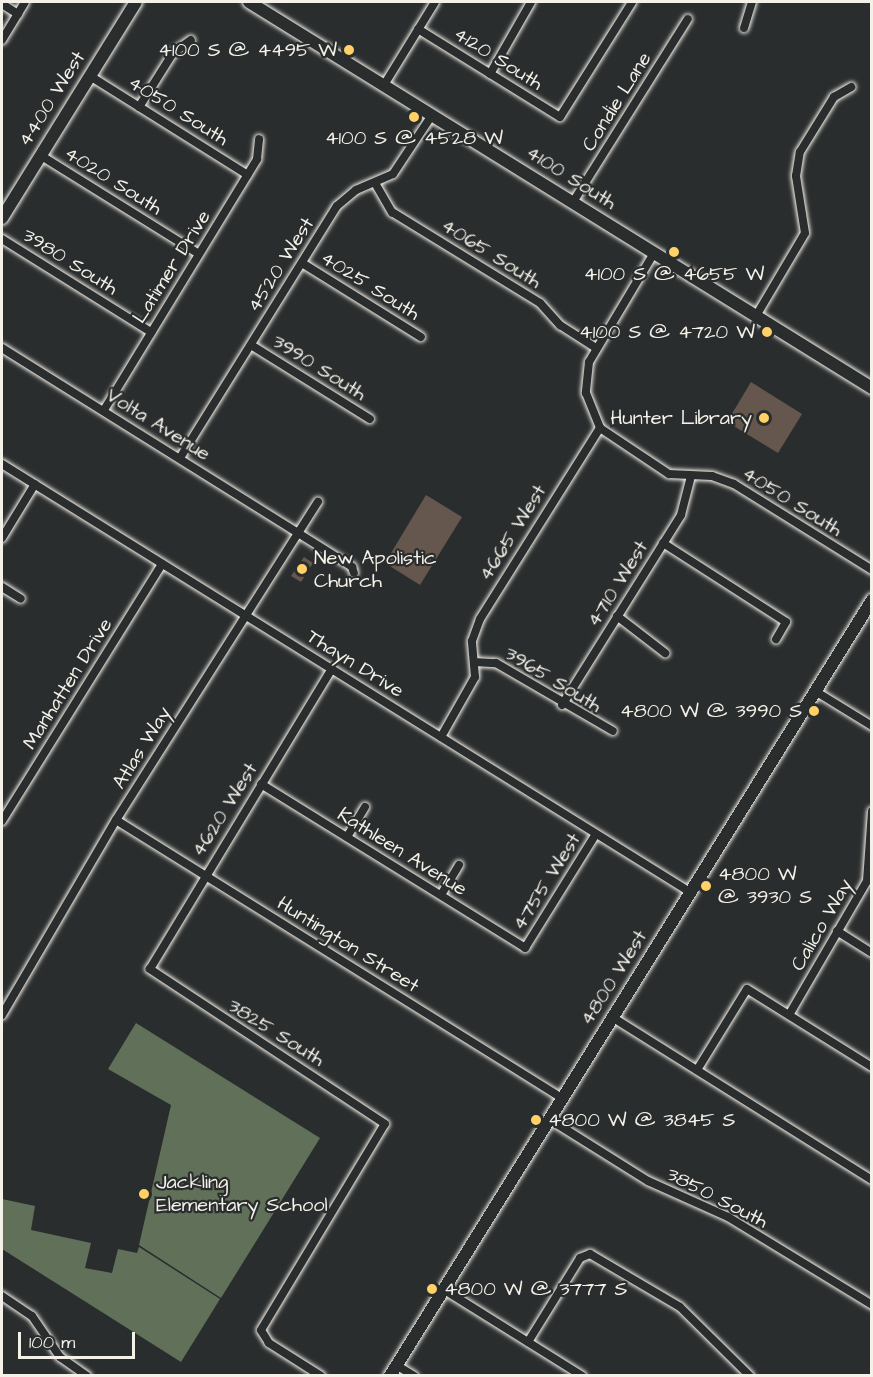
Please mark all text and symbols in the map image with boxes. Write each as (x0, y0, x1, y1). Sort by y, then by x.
street label: 4120 South (449, 22, 547, 96)
place label: 4100 S @ 4495 W (158, 38, 337, 62)
marker: 4100 S @ 4495 W (342, 43, 356, 57)
street label: 4400 West (13, 47, 91, 151)
street label: Condie Lane (577, 48, 657, 156)
street label: 4050 South (124, 71, 232, 151)
marker: 4100 S @ 4528 W (407, 110, 421, 124)
place label: 4100 S @ 4528 W (325, 126, 503, 150)
street label: 4100 South (522, 141, 620, 215)
street label: 4020 South (60, 142, 166, 220)
street label: Latimer Drive (128, 206, 216, 328)
street label: 4520 West (242, 213, 320, 317)
street label: 4065 South (437, 214, 545, 294)
street label: 3980 South (18, 223, 122, 301)
marker: 4100 S @ 4655 W (667, 245, 681, 259)
street label: 4025 South (316, 246, 424, 326)
place label: 4100 S @ 4655 W (584, 262, 764, 286)
place label: 4100 S @ 4720 W (579, 320, 755, 344)
marker: 4100 S @ 4720 W (760, 325, 774, 339)
street label: 3990 South (268, 330, 370, 406)
street label: Volta Avenue (102, 384, 214, 466)
place label: Hunter Library (610, 406, 752, 430)
marker: Hunter Library (757, 411, 771, 425)
street label: 4050 South (738, 462, 846, 542)
street label: 4665 West (474, 481, 552, 585)
street label: 4710 West (582, 537, 654, 631)
place label: New Apolistic Church (314, 546, 437, 593)
marker: New Apolistic Church (295, 562, 309, 576)
street label: Manhatten Drive (18, 614, 118, 754)
street label: Thayn Drive (302, 625, 408, 703)
street label: 3965 South (500, 642, 606, 718)
place label: 4800 W @ 3990 S (620, 699, 802, 723)
street label: Atlas Way (107, 703, 177, 793)
marker: 4800 W @ 3990 S (807, 704, 821, 718)
street label: 4620 West (187, 759, 263, 861)
street label: Kathleen Avenue (333, 803, 471, 901)
street label: 4755 West (508, 829, 586, 935)
place label: 4800 W @ 3930 S (718, 862, 812, 909)
street label: Calico Way (786, 875, 858, 975)
marker: 4800 W @ 3930 S (699, 879, 713, 893)
street label: Huntington Street (273, 892, 423, 998)
street label: 4800 West (575, 926, 653, 1030)
street label: 3825 South (223, 994, 329, 1072)
place label: 4800 W @ 3845 S (548, 1108, 735, 1132)
marker: 4800 W @ 3845 S (529, 1113, 543, 1127)
street label: 3850 South (662, 1162, 772, 1234)
place label: Jackling Elementary School (156, 1170, 328, 1217)
marker: Jackling Elementary School (137, 1187, 151, 1201)
place label: 4800 W @ 3777 S (444, 1277, 627, 1301)
marker: 4800 W @ 3777 S (425, 1282, 439, 1296)
scale bar (21, 1320, 138, 1358)
text: 100 m (29, 1330, 75, 1355)

